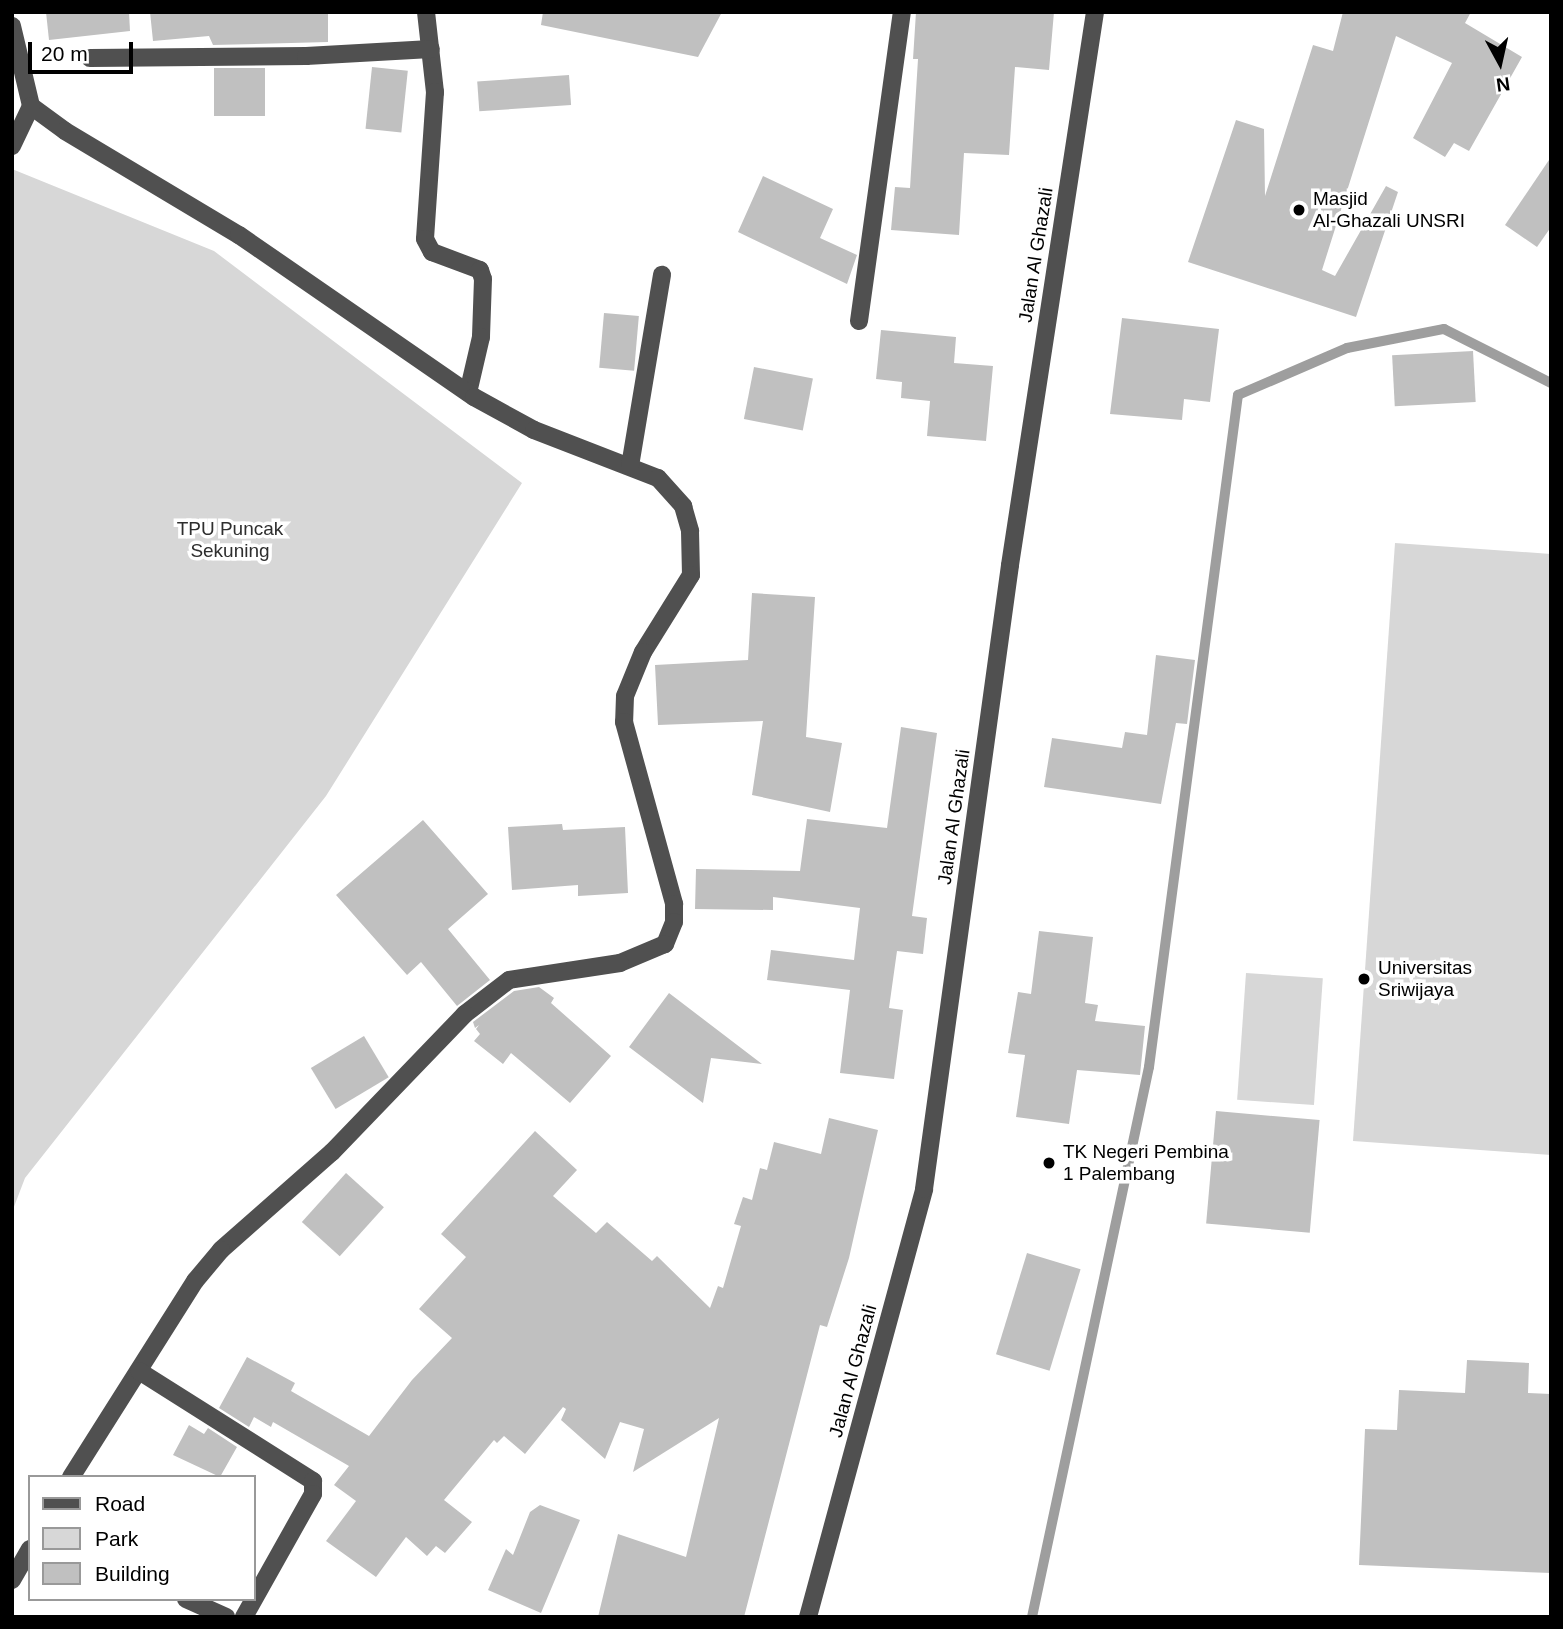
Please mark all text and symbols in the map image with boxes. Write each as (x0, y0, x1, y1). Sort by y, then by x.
scale bar (32, 28, 136, 72)
north arrow (1465, 28, 1535, 98)
text: 20 m (41, 42, 88, 65)
text: N (1495, 73, 1511, 96)
street label: Jalan Al Ghazali (1014, 185, 1058, 325)
place label: Masjid Al-Ghazali UNSRI (1313, 188, 1465, 232)
marker: Masjid Al-Ghazali UNSRI (1291, 202, 1307, 218)
park label: TPU Puncak Sekuning (177, 518, 283, 562)
street label: Jalan Al Ghazali (933, 747, 975, 887)
place label: Universitas Sriwijaya (1378, 957, 1472, 1001)
marker: Universitas Sriwijaya (1356, 971, 1372, 987)
place label: TK Negeri Pembina 1 Palembang (1063, 1141, 1229, 1185)
marker: TK Negeri Pembina 1 Palembang (1041, 1155, 1057, 1171)
street label: Jalan Al Ghazali (824, 1302, 882, 1440)
legend (28, 1475, 256, 1601)
text: Road (95, 1492, 145, 1515)
text: Park (95, 1527, 138, 1550)
text: Building (95, 1562, 170, 1585)

